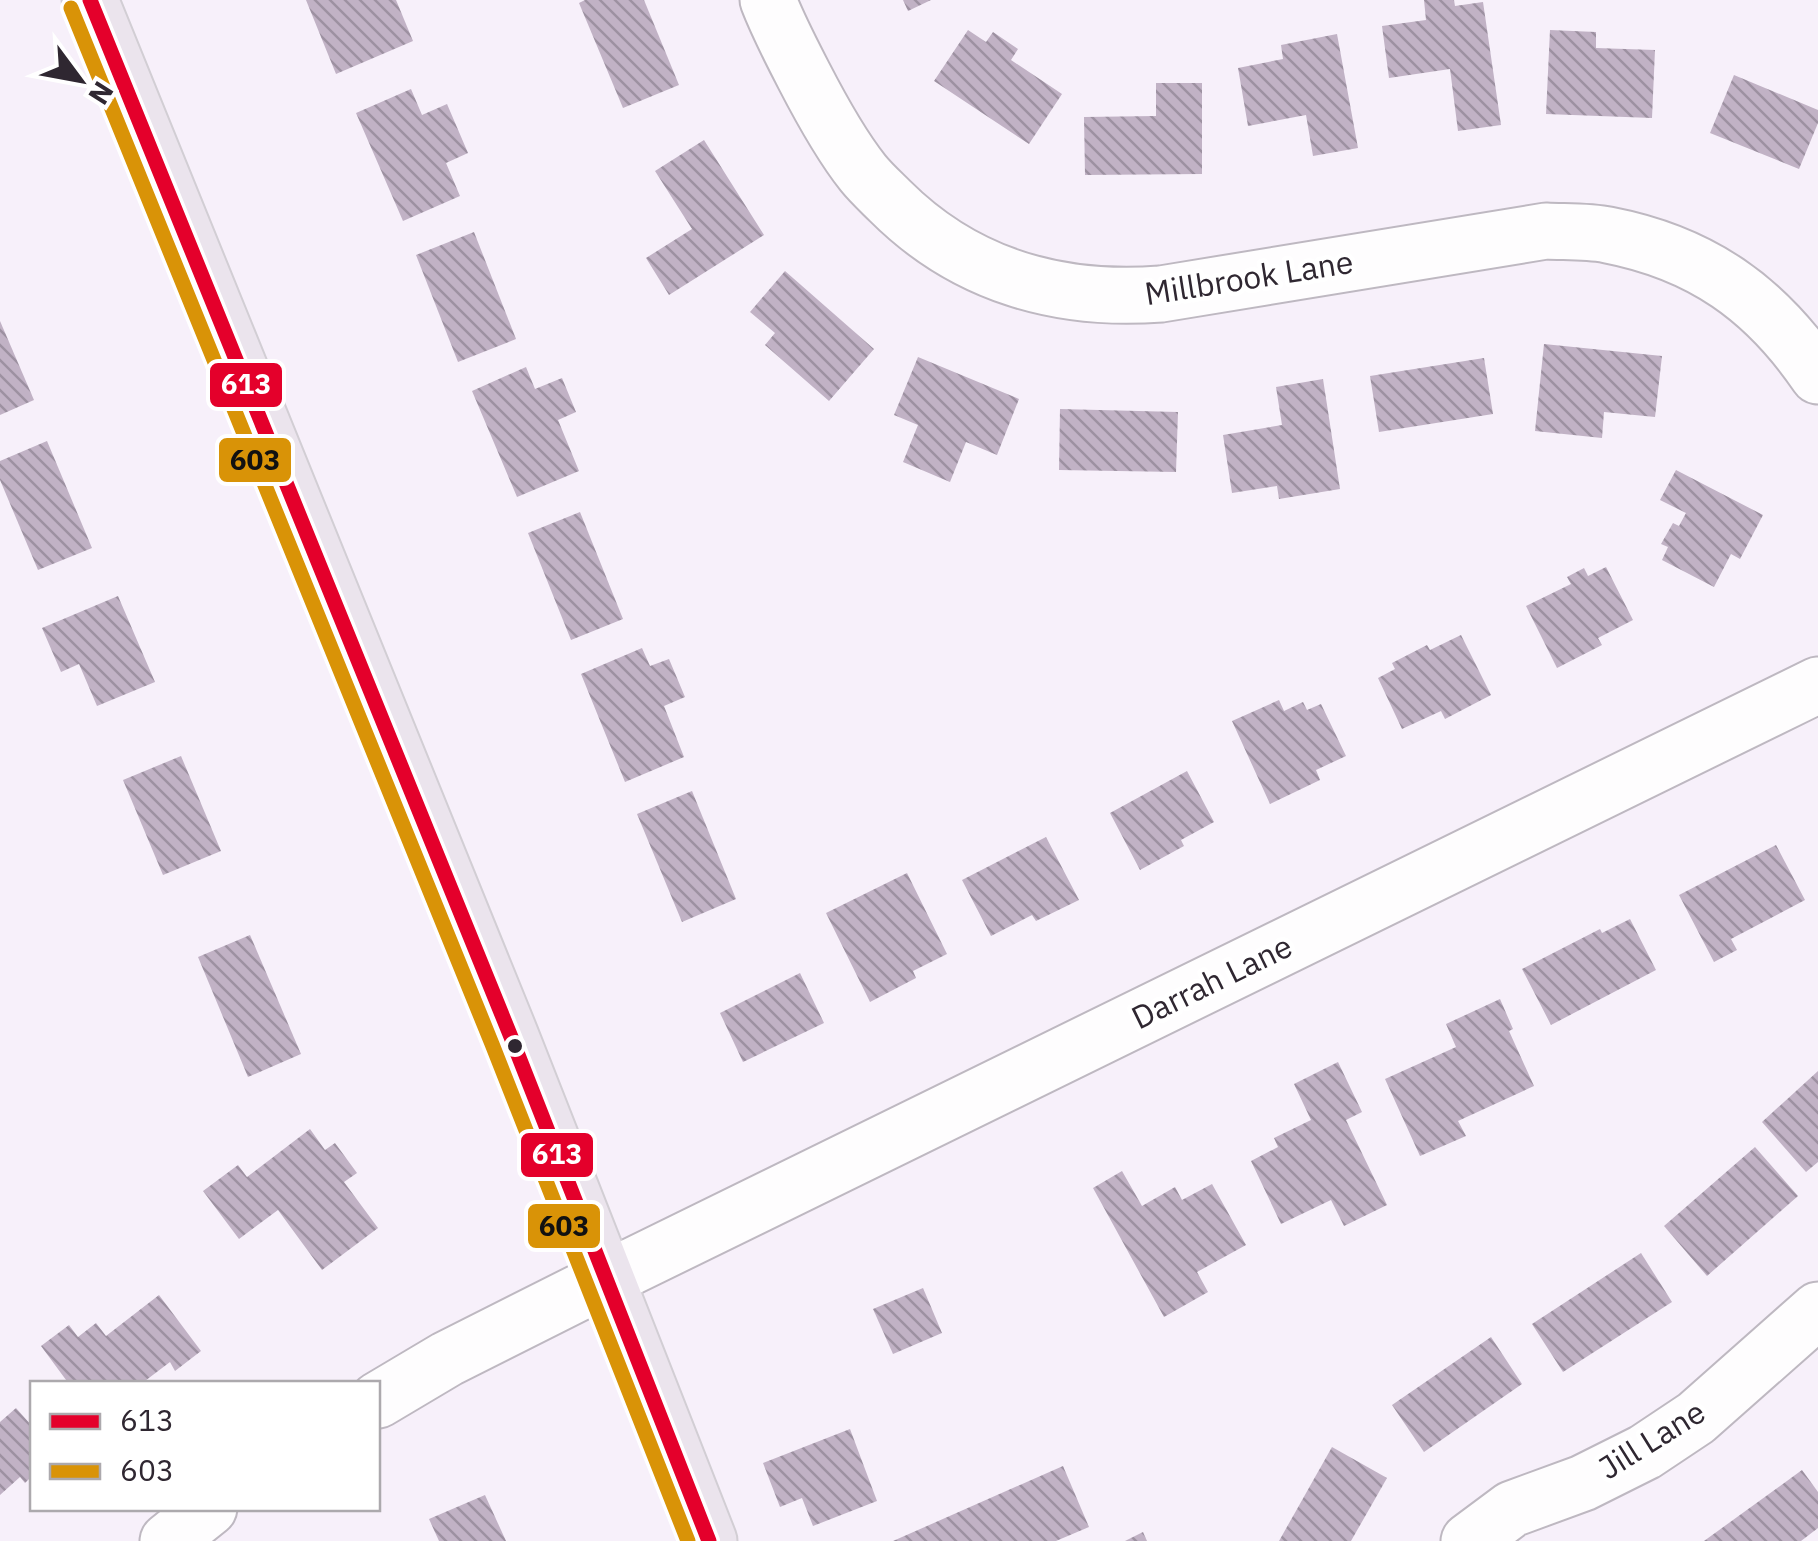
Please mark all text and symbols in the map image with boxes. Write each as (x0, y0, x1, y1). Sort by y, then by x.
north arrow (30, 30, 130, 130)
text: N (81, 75, 123, 112)
street label: Millbrook Lane (1142, 240, 1356, 314)
line badge: 613 (208, 361, 284, 409)
text: 613 (221, 365, 271, 402)
line badge: 603 (217, 436, 293, 484)
text: 603 (230, 441, 280, 478)
street label: Darrah Lane (1124, 924, 1299, 1038)
unlabelled marker (505, 1036, 525, 1056)
line badge: 613 (519, 1131, 595, 1179)
text: 613 (532, 1135, 582, 1172)
line badge: 603 (526, 1202, 602, 1250)
text: 603 (539, 1207, 589, 1244)
legend (30, 1381, 380, 1511)
street label: Jill Lane (1590, 1390, 1713, 1488)
text: 613 (120, 1400, 174, 1439)
text: 603 (120, 1450, 174, 1489)

